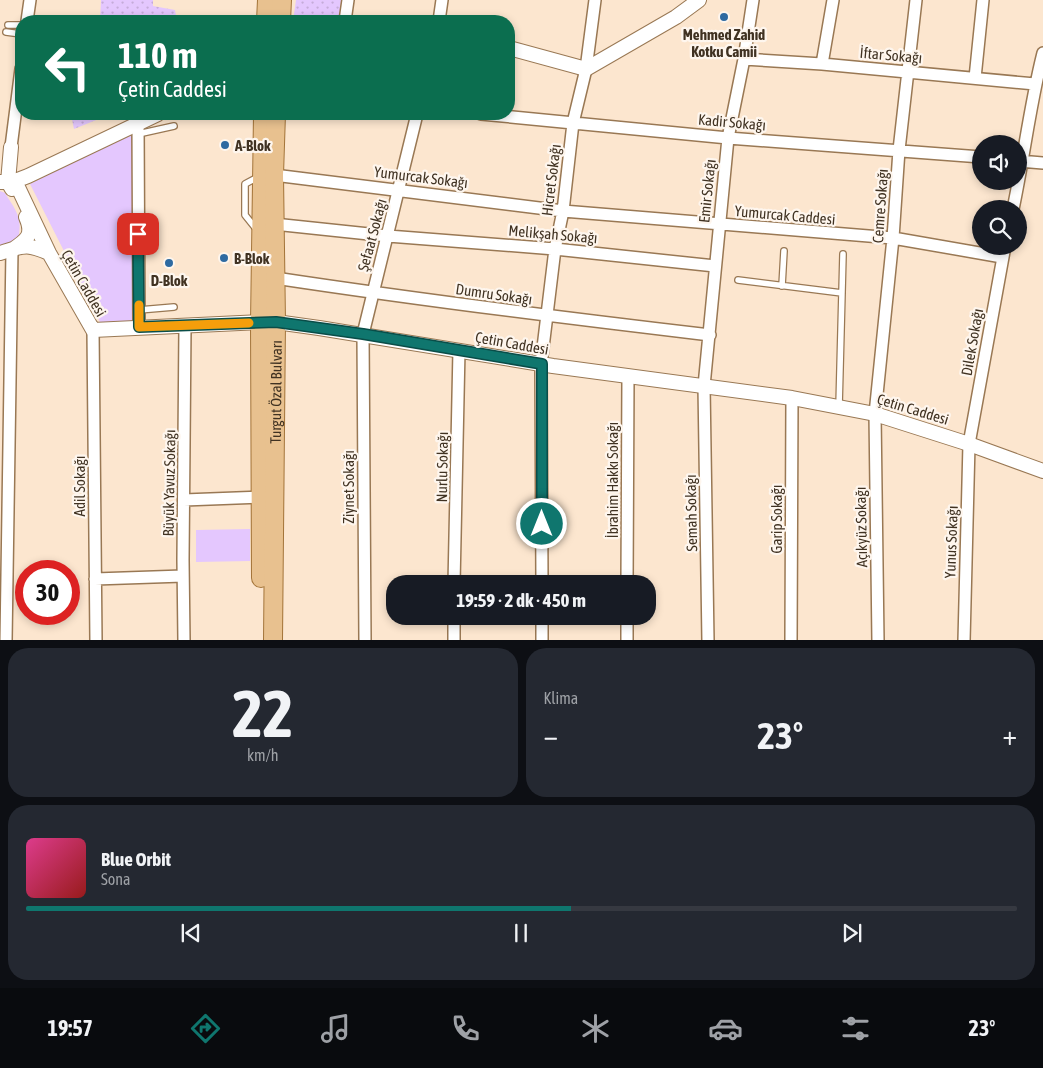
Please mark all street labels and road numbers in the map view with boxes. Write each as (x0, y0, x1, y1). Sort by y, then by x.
street label: İftar Sokağı (859, 44, 923, 66)
street label: Kadir Sokağı (697, 111, 767, 133)
street label: Hicret Sokağı (538, 143, 564, 217)
street label: Emir Sokağı (695, 158, 719, 224)
street label: Yumurcak Sokağı (373, 163, 469, 191)
street label: Cemre Sokağı (869, 168, 891, 244)
street label: Şefaat Sokağı (354, 197, 390, 273)
street label: Yumurcak Caddesi (734, 202, 836, 228)
street label: Melikşah Sokağı (508, 222, 598, 246)
street label: Çetin Caddesi (58, 247, 110, 319)
street label: Dumru Sokağı (455, 280, 533, 308)
street label: Dilek Sokağı (958, 307, 986, 377)
street label: Çetin Caddesi (474, 328, 550, 358)
street label: Turgut Özal Bulvarı (266, 340, 284, 444)
street label: Çetin Caddesi (875, 390, 951, 428)
street label: İbrahim Hakkı Sokağı (604, 422, 621, 538)
street label: Büyük Yavuz Sokağı (160, 429, 178, 537)
street label: Nurlu Sokağı (433, 432, 451, 502)
street label: Ziynet Sokağı (340, 450, 357, 524)
street label: Adil Sokağı (71, 456, 88, 516)
street label: Semah Sokağı (682, 474, 700, 552)
street label: Garip Sokağı (768, 485, 785, 553)
street label: Açıkyüz Sokağı (852, 487, 870, 567)
street label: Yunus Sokağı (941, 505, 961, 579)

